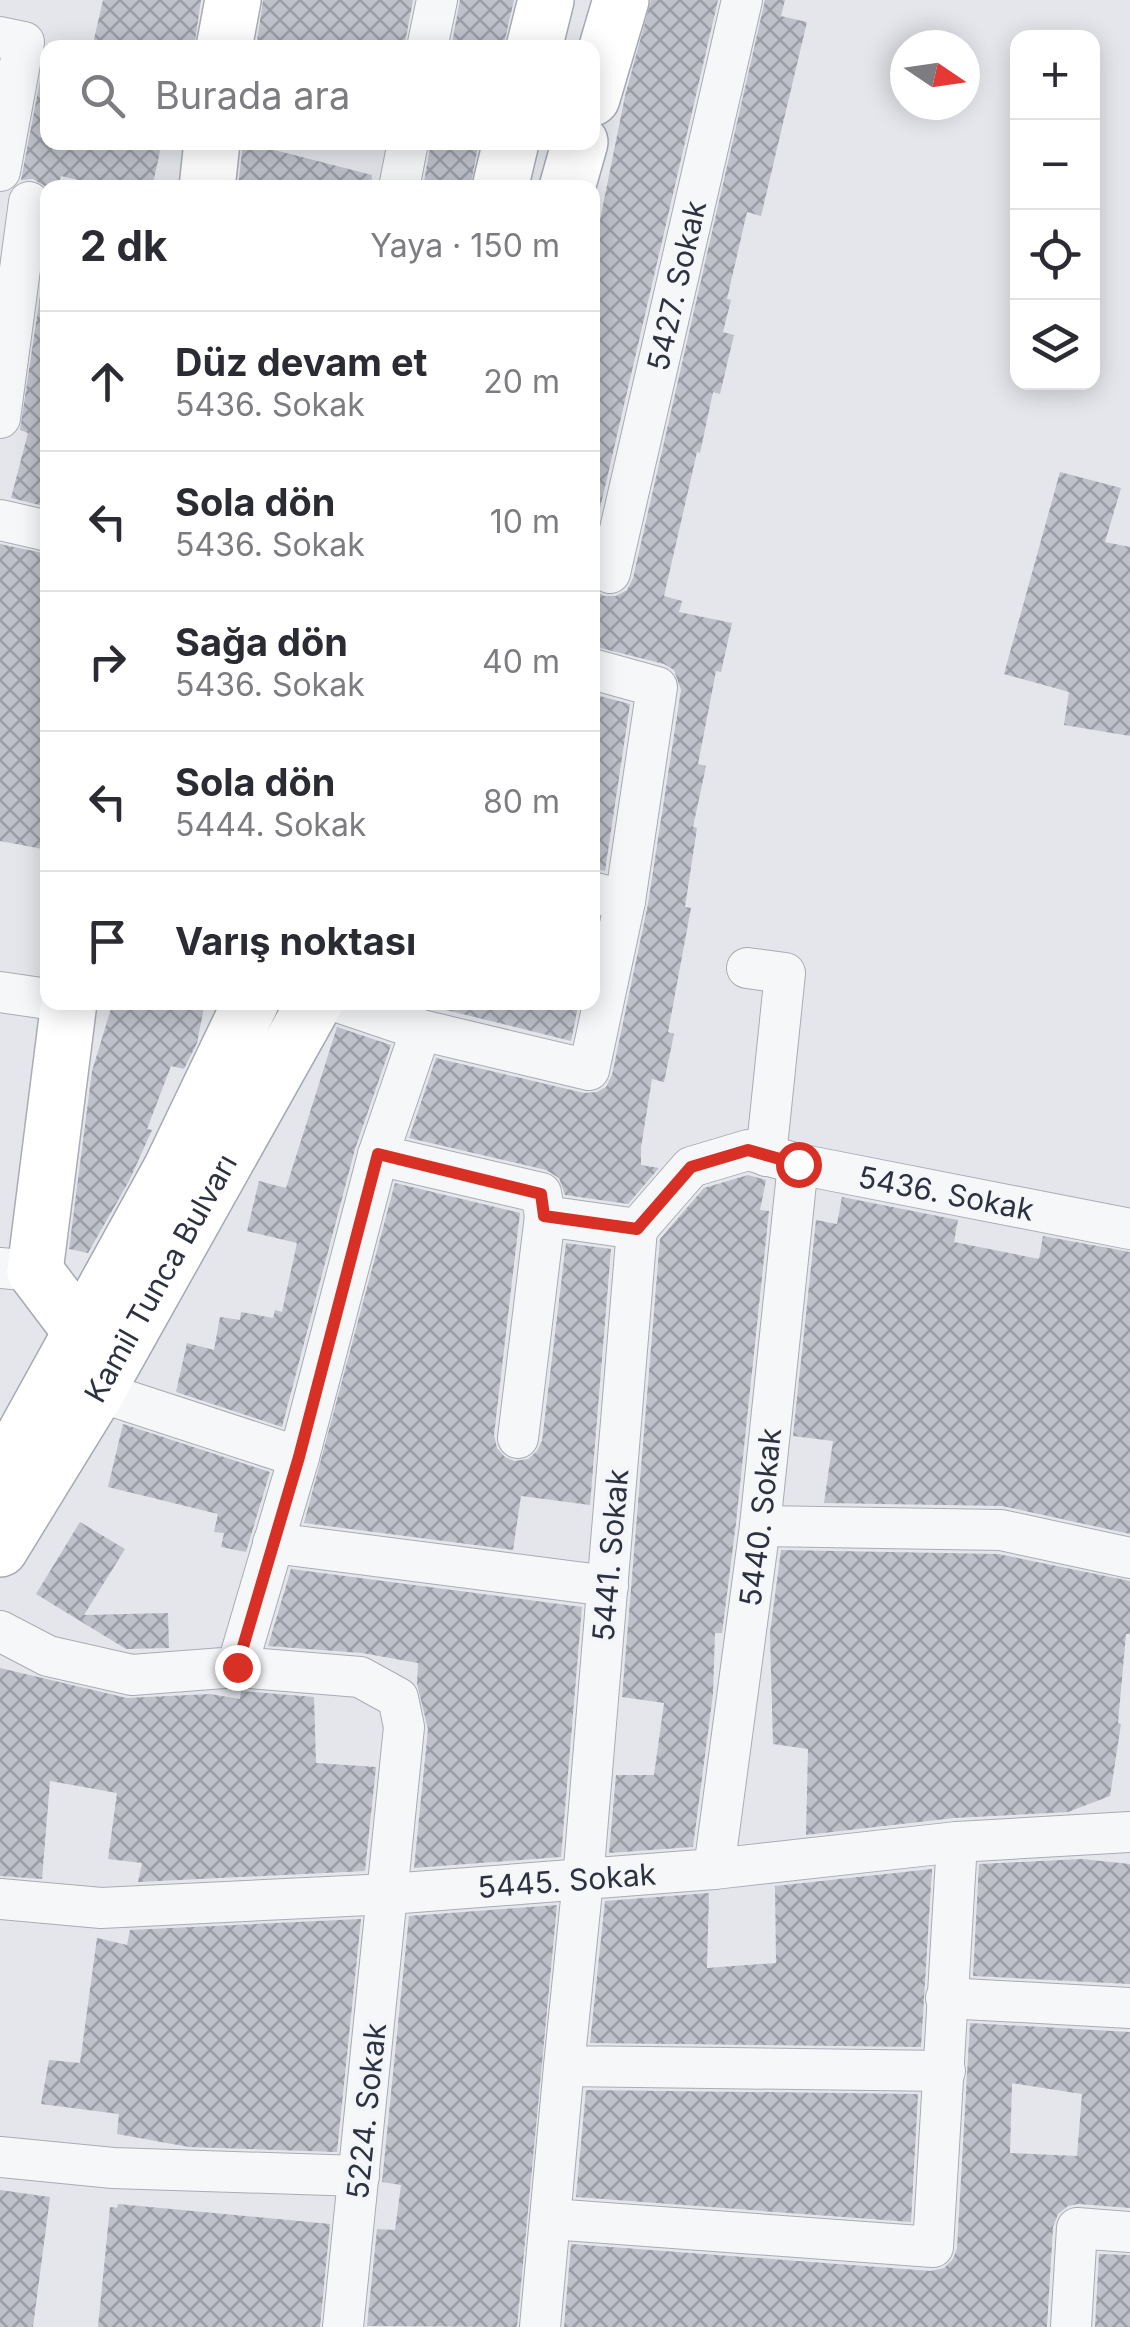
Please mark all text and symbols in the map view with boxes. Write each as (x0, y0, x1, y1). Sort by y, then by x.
north arrow (890, 30, 980, 120)
map controls (1010, 30, 1100, 390)
button: + (1010, 30, 1100, 120)
search box (40, 40, 600, 150)
icon: search (75, 68, 130, 123)
text: Burada ara (155, 72, 350, 118)
button: − (1010, 120, 1100, 210)
street label: 5427. Sokak (639, 197, 713, 374)
button: locate (1010, 210, 1100, 300)
text: 2 dk (80, 220, 167, 271)
text: Yaya · 150 m (370, 226, 560, 265)
button: layers (1010, 300, 1100, 390)
text: Düz devam et (175, 339, 427, 385)
icon: ahead (80, 354, 135, 409)
text: 20 m (483, 362, 560, 401)
text: 5436. Sokak (175, 385, 365, 424)
text: Sola dön (175, 479, 335, 525)
icon: left (80, 494, 135, 549)
text: 10 m (490, 502, 560, 541)
text: 5436. Sokak (175, 525, 365, 564)
text: Sağa dön (175, 619, 348, 665)
icon: right (80, 634, 135, 689)
text: 40 m (482, 642, 560, 681)
text: 5436. Sokak (175, 665, 365, 704)
text: Sola dön (175, 759, 335, 805)
icon: left (80, 774, 135, 829)
text: 80 m (483, 782, 560, 821)
text: 5444. Sokak (175, 805, 366, 844)
icon: arrive (80, 914, 135, 969)
text: Varış noktası (175, 918, 416, 964)
route start (776, 1142, 822, 1188)
street label: Kamil Tunca Bulvarı (76, 1147, 244, 1408)
street label: 5436. Sokak (855, 1158, 1037, 1228)
street label: 5440. Sokak (731, 1426, 788, 1608)
street label: 5441. Sokak (585, 1467, 636, 1643)
route end (215, 1645, 261, 1691)
street label: 5445. Sokak (476, 1855, 658, 1905)
street label: 5224. Sokak (339, 2021, 393, 2201)

